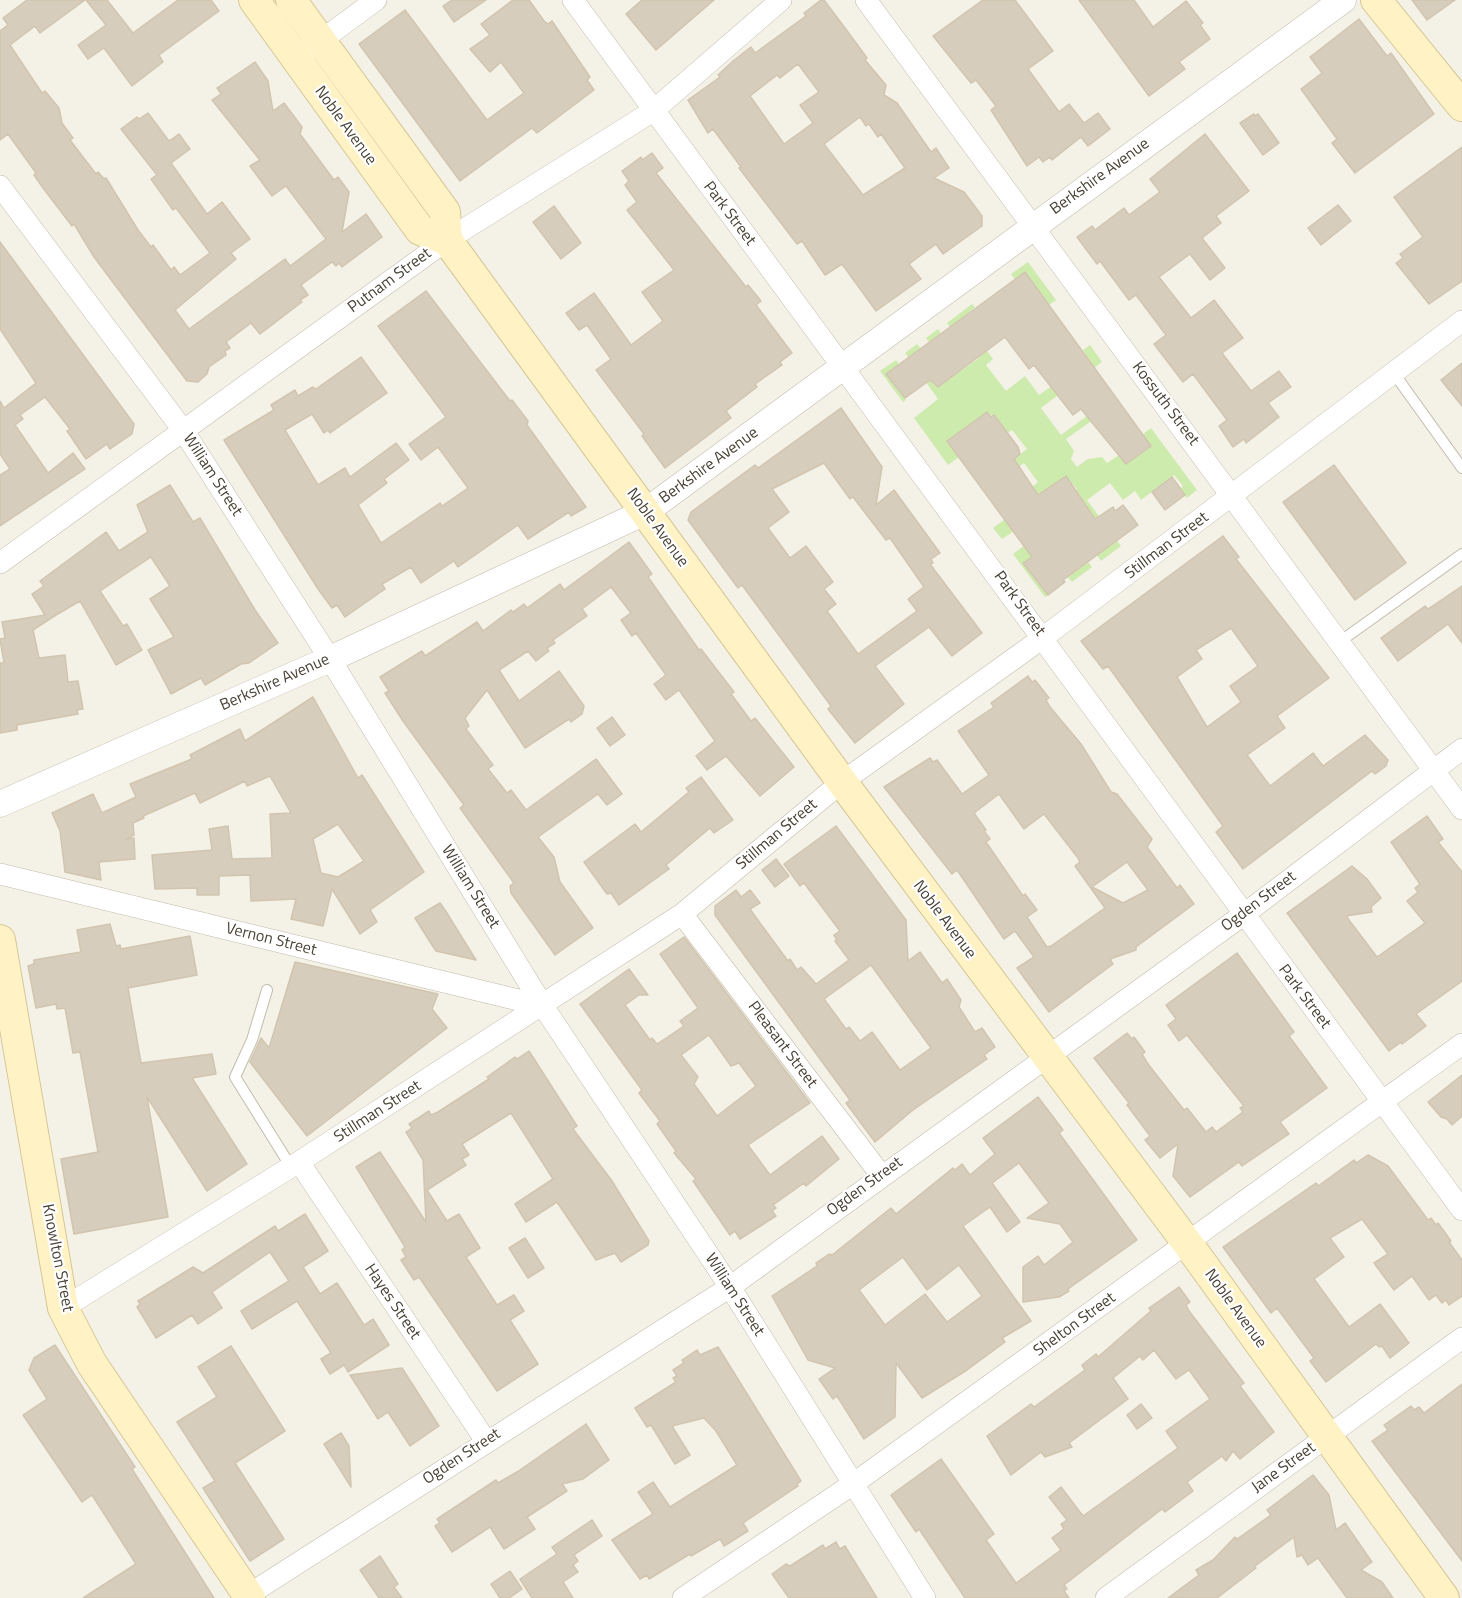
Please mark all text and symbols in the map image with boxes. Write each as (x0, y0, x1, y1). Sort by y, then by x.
street label: Noble Avenue (310, 83, 380, 169)
street label: Berkshire Avenue (1047, 135, 1153, 219)
street label: Park Street (699, 178, 759, 250)
street label: Putnam Street (345, 244, 435, 318)
street label: Kossuth Street (1127, 358, 1203, 450)
street label: Berkshire Avenue (656, 424, 762, 508)
street label: William Street (178, 430, 246, 520)
street label: Noble Avenue (622, 485, 692, 571)
street label: Stillman Street (1121, 508, 1213, 584)
street label: Park Street (989, 568, 1049, 640)
street label: Berkshire Avenue (217, 650, 333, 716)
street label: Stillman Street (733, 796, 821, 874)
street label: William Street (437, 842, 503, 932)
street label: Ogden Street (1218, 868, 1300, 936)
street label: Noble Avenue (908, 877, 980, 963)
street label: Vernon Street (224, 919, 318, 961)
street label: Park Street (1274, 961, 1334, 1033)
street label: Pleasant Street (743, 998, 821, 1092)
street label: Stillman Street (331, 1077, 425, 1147)
street label: Ogden Street (823, 1153, 907, 1221)
street label: Knowlton Street (37, 1203, 77, 1313)
street label: William Street (700, 1250, 768, 1340)
street label: Hayes Street (360, 1261, 424, 1343)
street label: Noble Avenue (1200, 1266, 1270, 1352)
street label: Shelton Street (1030, 1289, 1120, 1361)
street label: Ogden Street (420, 1425, 504, 1489)
street label: Jane Street (1248, 1438, 1320, 1498)

